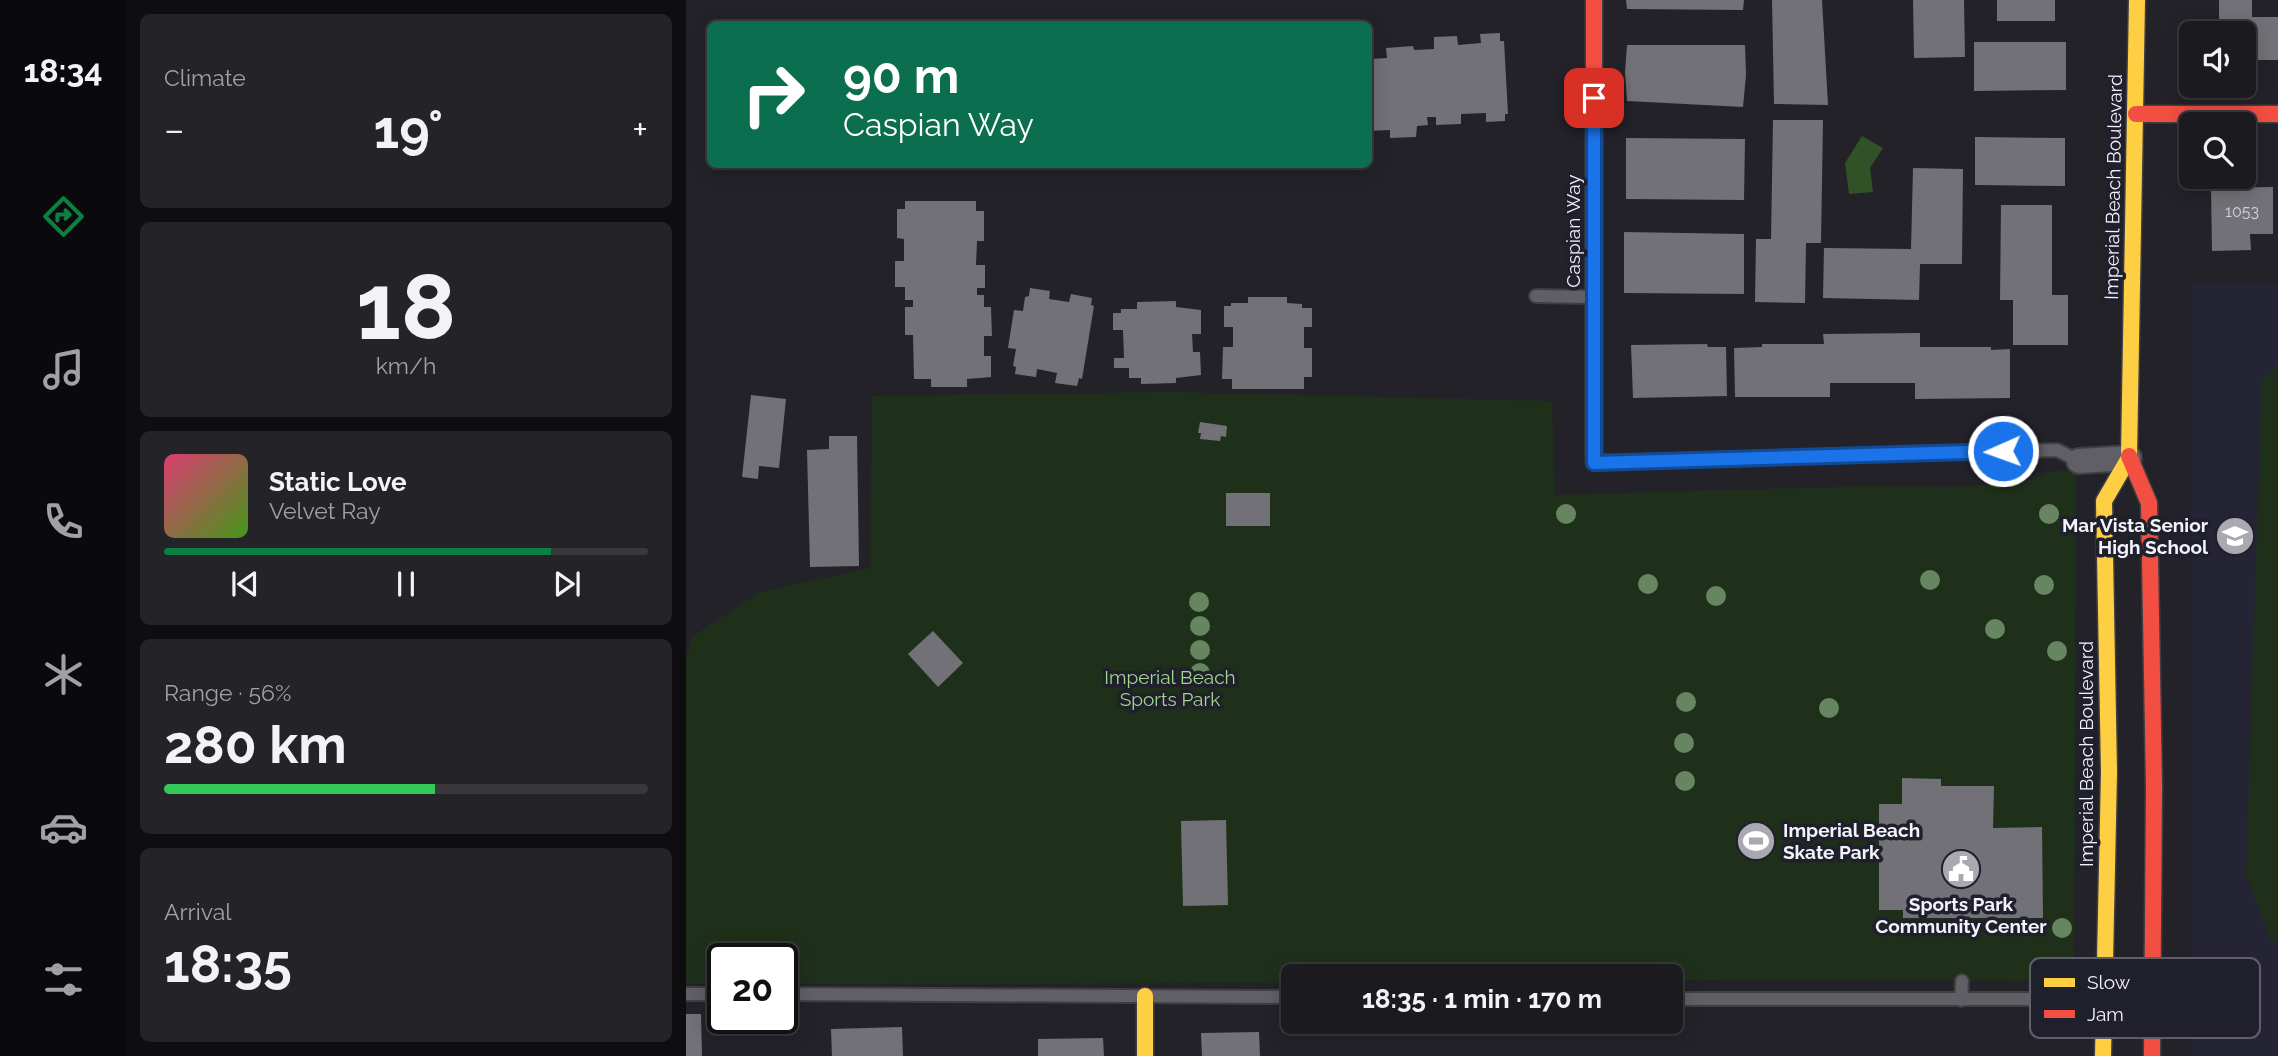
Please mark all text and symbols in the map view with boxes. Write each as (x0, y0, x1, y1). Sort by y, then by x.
map controls (2179, 21, 2256, 189)
button: sound (2179, 21, 2256, 98)
text: 90 m (843, 47, 959, 104)
icon: right (728, 49, 819, 140)
text: 18:34 (23, 52, 103, 89)
text: Climate (164, 64, 246, 91)
pin (1564, 68, 1624, 128)
street label: Imperial Beach Boulevard (2100, 74, 2126, 300)
icon: arrive (1575, 79, 1613, 117)
text: 19° (374, 99, 443, 160)
text: Caspian Way (843, 106, 1034, 143)
text: − (164, 107, 184, 152)
text: + (632, 107, 648, 152)
button: search (2179, 112, 2256, 189)
street label: Caspian Way (1562, 174, 1584, 288)
icon: directions (39, 192, 88, 241)
house number: 1053 (2225, 202, 2259, 221)
text: 18 (356, 253, 456, 360)
icon: music (39, 345, 88, 394)
text: km/h (376, 352, 436, 379)
position arrow (1966, 414, 2040, 488)
text: Static Love (269, 467, 407, 497)
icon: phone (39, 497, 88, 546)
text: Velvet Ray (269, 497, 381, 524)
place label: Mar Vista Senior High School (2062, 514, 2209, 558)
school or university icon: Mar Vista Senior High School (2214, 515, 2256, 557)
icon: previous (226, 565, 264, 603)
icon: pause (387, 565, 425, 603)
icon: next (548, 565, 586, 603)
street label: Imperial Beach Boulevard (2075, 641, 2097, 867)
icon: climate (39, 650, 88, 699)
park label: Imperial Beach Sports Park (1104, 666, 1236, 710)
text: Range · 56% (164, 679, 291, 706)
text: 280 km (164, 714, 347, 775)
icon: car (39, 803, 88, 852)
place label: Imperial Beach Skate Park (1783, 819, 1920, 863)
sports icon: Imperial Beach Skate Park (1735, 820, 1777, 862)
public building icon: Sports Park Community Center (1940, 848, 1982, 890)
place label: Sports Park Community Center (1875, 893, 2047, 937)
text: Arrival (164, 898, 231, 925)
text: 18:35 (164, 933, 292, 994)
speed limit sign: 20 (707, 943, 798, 1034)
icon: filters (39, 955, 88, 1004)
legend (2030, 958, 2260, 1038)
text: Slow (2087, 971, 2131, 993)
text: 18:35 · 1 min · 170 m (1362, 984, 1602, 1014)
text: Jam (2087, 1003, 2124, 1025)

